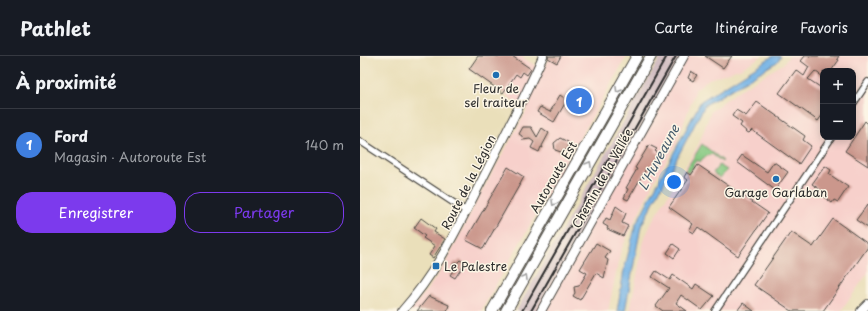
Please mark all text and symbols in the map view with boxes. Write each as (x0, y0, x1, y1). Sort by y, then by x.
text: Pathlet (20, 14, 91, 42)
text: Carte (654, 17, 693, 38)
text: Itinéraire (715, 17, 778, 38)
text: Favoris (800, 17, 848, 38)
map controls (820, 68, 856, 140)
button: + (820, 68, 856, 104)
text: À proximité (16, 69, 116, 95)
marker: Fleur de sel traiteur (491, 70, 501, 80)
place label: Fleur de sel traiteur (465, 79, 527, 111)
pin: 1 (566, 86, 592, 116)
one-way arrow (615, 86, 622, 93)
button: − (820, 104, 856, 140)
water label: L'Huveaune (633, 120, 684, 193)
text: Ford (54, 124, 88, 147)
street label: Chemin de la Vallée (567, 124, 637, 231)
street label: Route de la Légion (436, 131, 500, 233)
text: 1 (26, 135, 32, 154)
text: 140 m (305, 135, 344, 154)
street label: Autoroute Est (525, 138, 581, 216)
text: Magasin · Autoroute Est (54, 147, 206, 166)
one-way arrow (585, 161, 592, 168)
your location (664, 172, 684, 192)
marker: Garage Garlaban (771, 174, 781, 184)
place label: Garage Garlaban (724, 183, 828, 201)
button: Enregistrer (16, 192, 176, 233)
button: Partager (184, 192, 344, 233)
one-way arrow (551, 199, 558, 206)
place label: Le Palestre (444, 257, 507, 275)
marker: Le Palestre (431, 261, 441, 271)
one-way arrow (521, 274, 528, 281)

